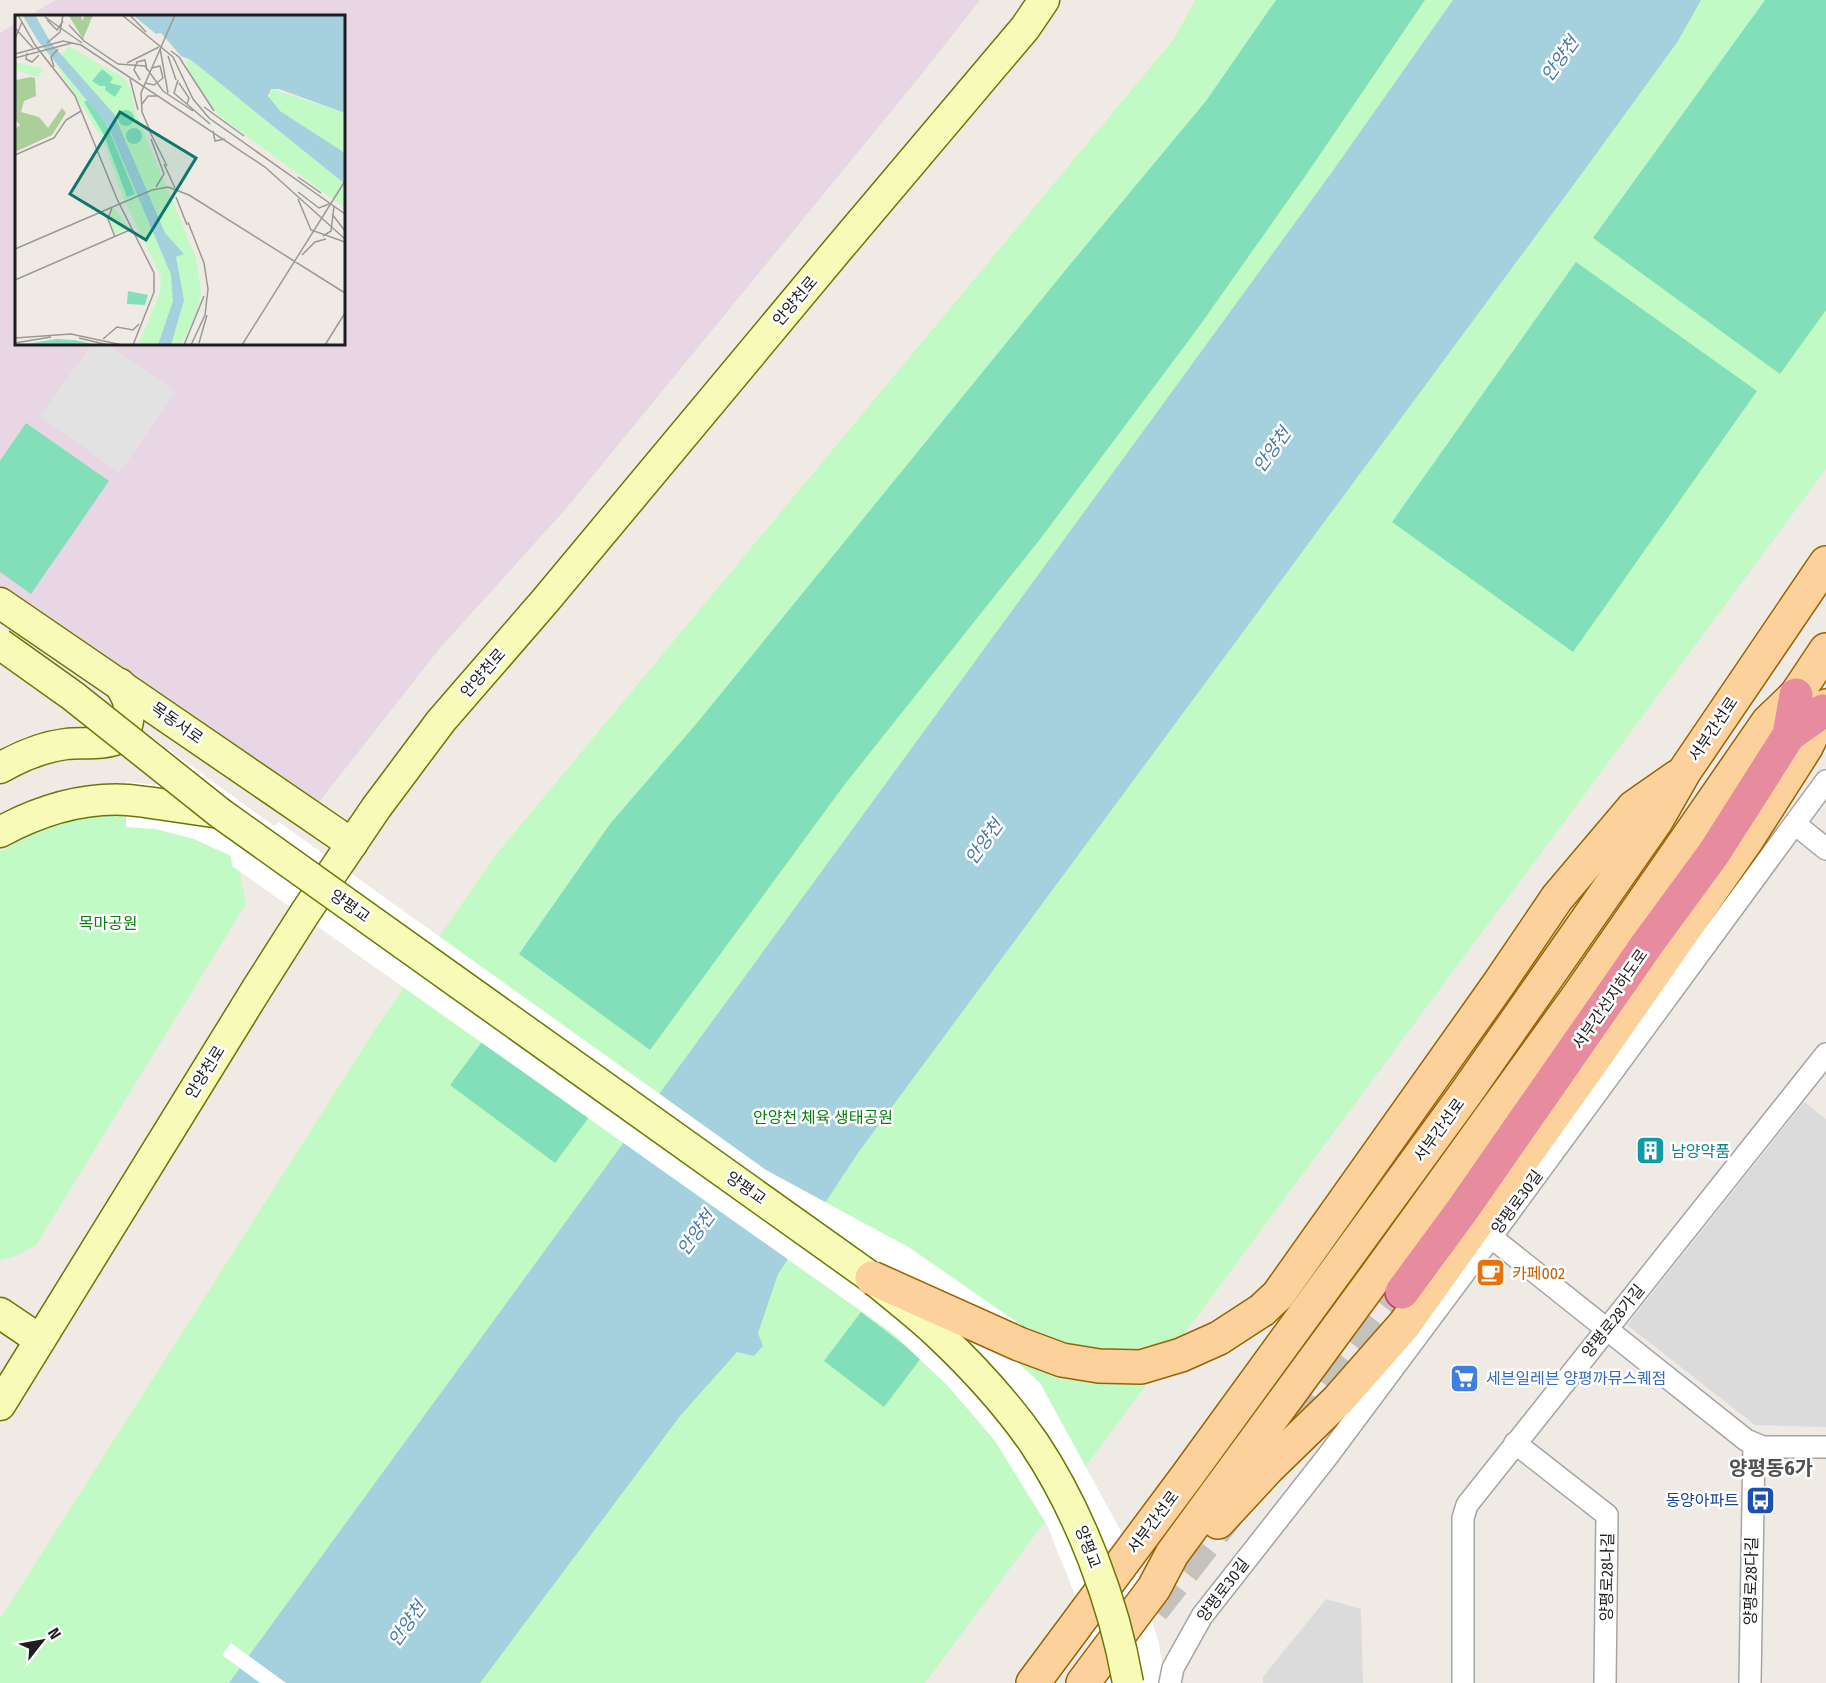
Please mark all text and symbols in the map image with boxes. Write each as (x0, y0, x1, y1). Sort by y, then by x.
inset map (15, 15, 345, 345)
water label: 안양천 (1536, 30, 1585, 86)
street label: 안양천로 (769, 272, 821, 330)
water label: 안양천 (1248, 421, 1297, 477)
street label: 안양천로 (457, 644, 510, 701)
street label: 서부간선로 (1685, 693, 1742, 765)
street label: 목동서로 (147, 698, 207, 748)
water label: 안양천 (960, 813, 1009, 869)
street label: 양평교 (326, 886, 374, 926)
park label: 목마공원 (79, 914, 137, 933)
street label: 서부간선지하도로 (1568, 945, 1652, 1053)
street label: 안양천로 (181, 1042, 229, 1102)
street label: 서부간선로 (1410, 1094, 1468, 1165)
park label: 안양천 체육 생태공원 (753, 1108, 893, 1127)
building icon: 남양약품 (1634, 1135, 1666, 1167)
place label: 남양약품 (1671, 1142, 1730, 1161)
street label: 양평로30길 (1487, 1166, 1547, 1238)
street label: 양평교 (722, 1168, 770, 1208)
water label: 안양천 (672, 1204, 721, 1260)
cafe icon: 카페002 (1475, 1257, 1507, 1289)
place label: 카페002 (1512, 1264, 1565, 1283)
street label: 양평로28가길 (1578, 1281, 1648, 1361)
supermarket icon: 세븐일레븐 양평까뮤스퀘점 (1449, 1362, 1481, 1394)
place label: 세븐일레븐 양평까뮤스퀘점 (1486, 1369, 1666, 1388)
district label: 양평동6가 (1729, 1456, 1813, 1480)
bus stop icon: 동양아파트 (1744, 1484, 1776, 1516)
street label: 서부간선로 (1123, 1487, 1183, 1557)
place label: 동양아파트 (1665, 1491, 1739, 1510)
street label: 양평교 (1071, 1523, 1105, 1571)
street label: 양평로28나길 (1597, 1533, 1617, 1621)
street label: 양평로28다길 (1741, 1537, 1761, 1625)
street label: 양평로30길 (1193, 1555, 1253, 1625)
water label: 안양천 (383, 1595, 432, 1651)
north arrow (12, 1611, 72, 1671)
text: N (44, 1625, 65, 1643)

